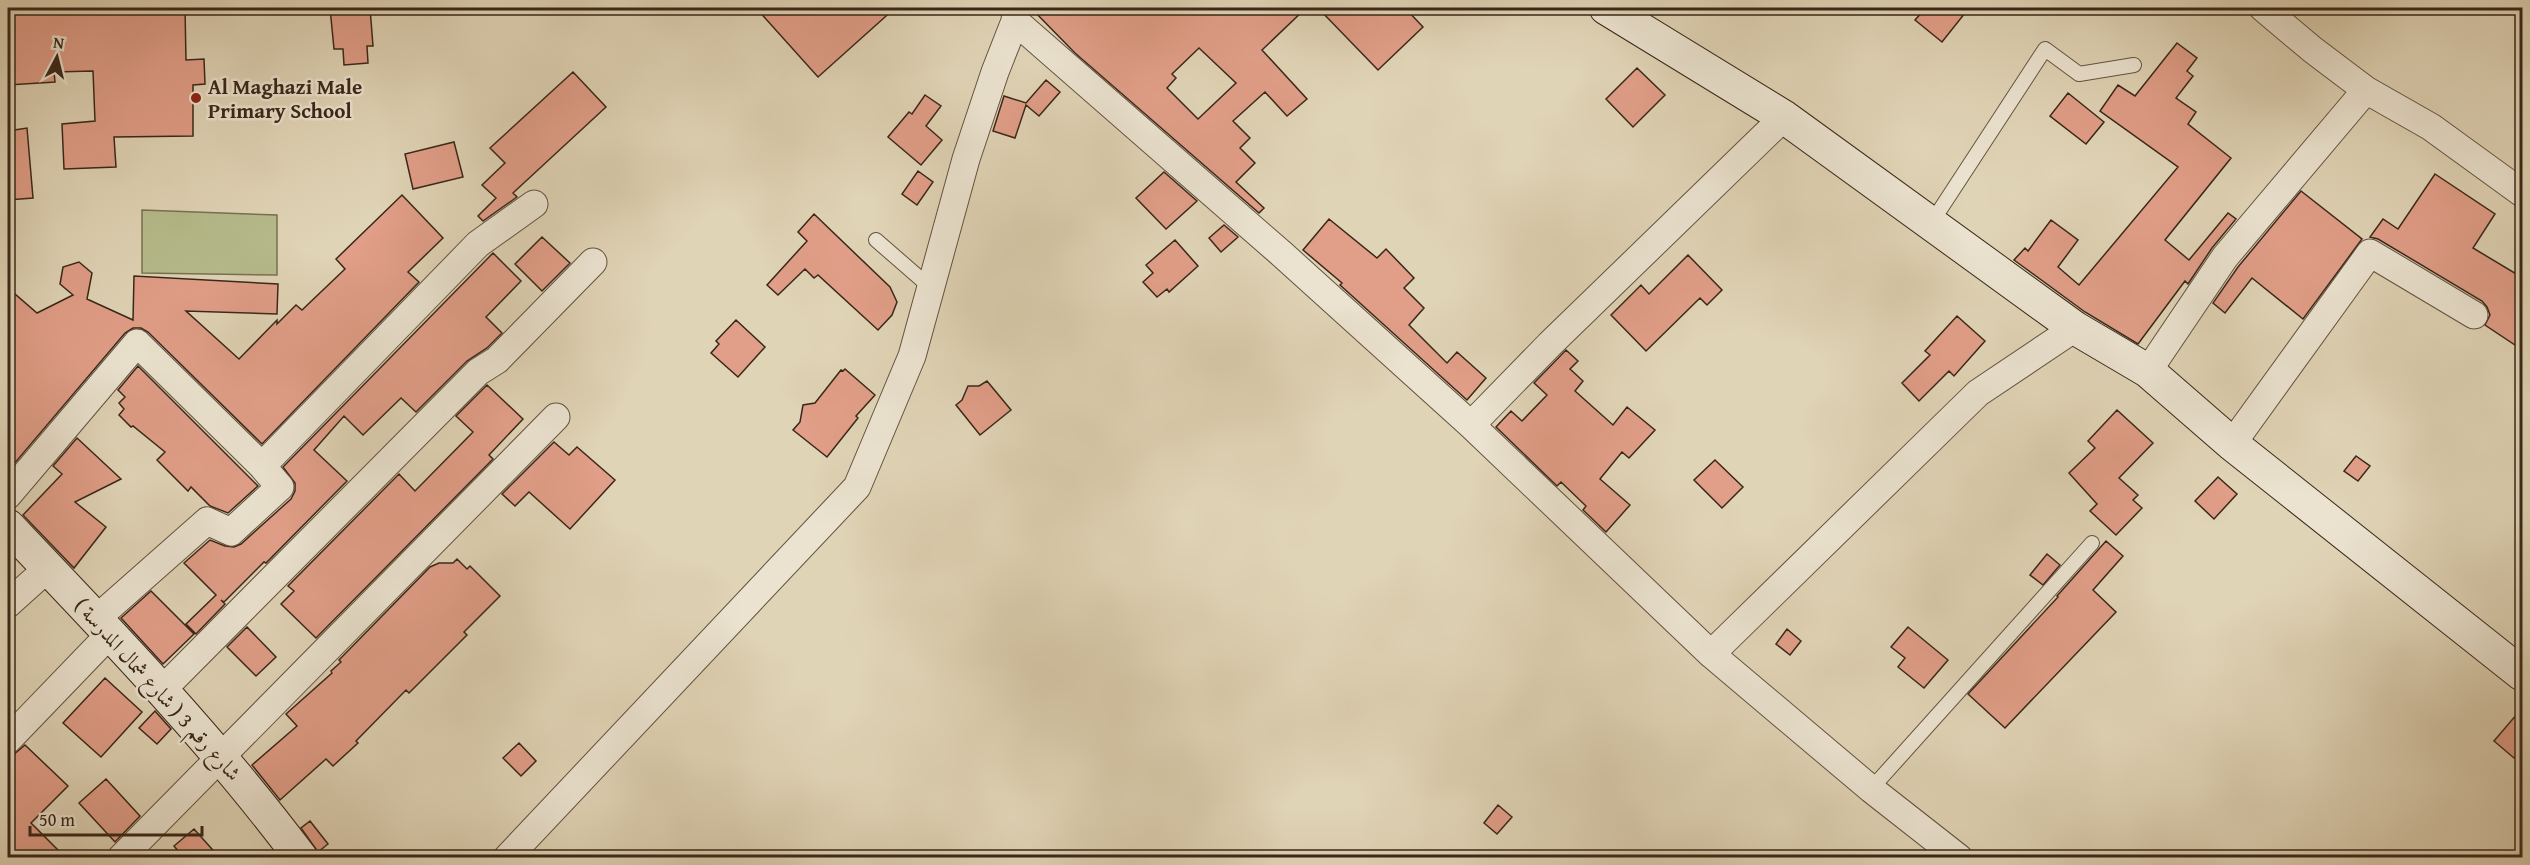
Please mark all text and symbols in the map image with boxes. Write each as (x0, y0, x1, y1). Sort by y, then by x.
north arrow (27, 27, 87, 87)
text: N (52, 30, 66, 55)
place label: Al Maghazi Male Primary School (208, 71, 362, 126)
marker: Al Maghazi Male Primary School (189, 91, 203, 105)
street label: شارع رقم 3 ( شارع شمال المدرسة ) (64, 591, 249, 791)
scale bar (30, 799, 202, 837)
text: 50 m (39, 806, 75, 833)

